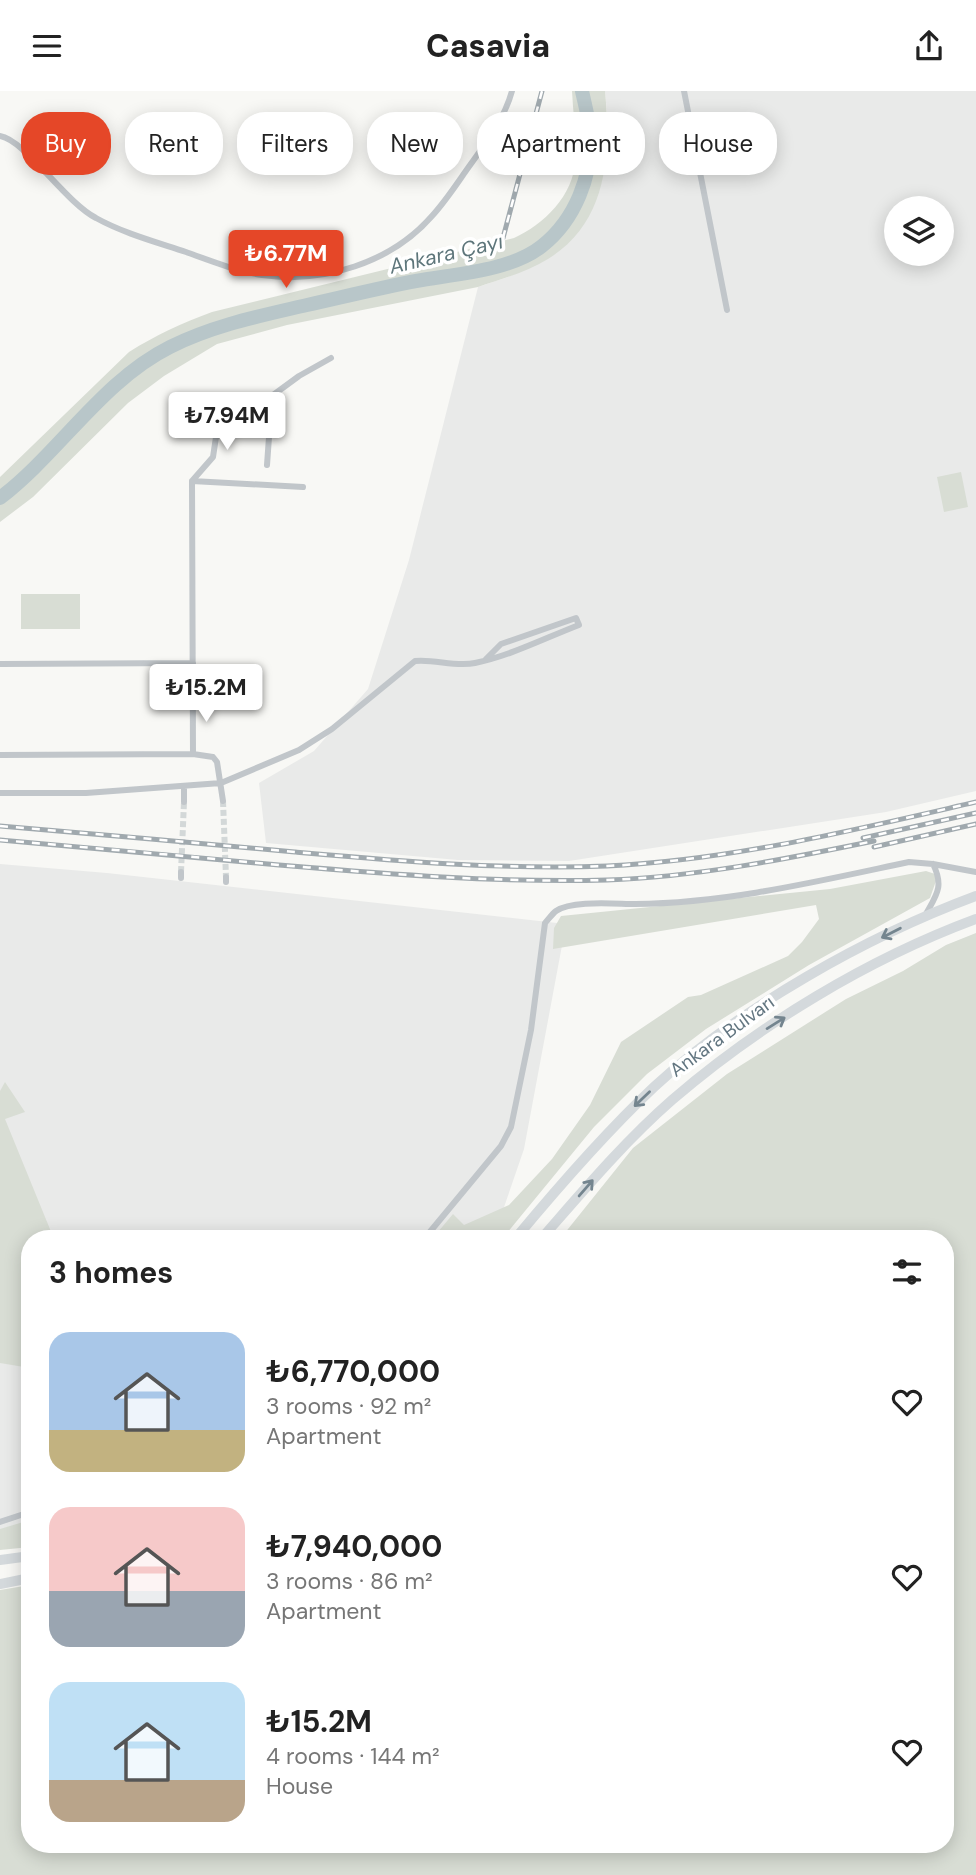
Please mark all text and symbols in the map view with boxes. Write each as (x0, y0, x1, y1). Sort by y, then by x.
text: Casavia (426, 25, 550, 67)
icon: menu (28, 27, 66, 65)
icon: share (910, 27, 948, 65)
chip: Buy (21, 112, 111, 175)
chip: Rent (125, 112, 223, 175)
chip: Filters (237, 112, 353, 175)
chip: New (367, 112, 463, 175)
chip: Apartment (477, 112, 645, 175)
chip: House (659, 112, 777, 175)
map controls (884, 196, 954, 266)
button: layers (884, 196, 954, 266)
water label: Ankara Çayı (385, 227, 506, 281)
pin: ₺6.77M (229, 231, 343, 290)
text: ₺6.77M (245, 238, 328, 268)
pin: ₺7.94M (170, 393, 284, 452)
text: ₺7.94M (184, 400, 270, 430)
pin: ₺15.2M (149, 665, 263, 724)
text: ₺15.2M (165, 672, 247, 702)
one-way arrow (881, 926, 902, 940)
street label: Ankara Bulvarı (665, 990, 779, 1082)
one-way arrow (765, 1016, 785, 1030)
one-way arrow (634, 1090, 651, 1107)
one-way arrow (578, 1179, 594, 1197)
text: 3 homes (49, 1253, 173, 1292)
icon: filters (888, 1253, 926, 1291)
text: ₺6,770,000 (266, 1352, 440, 1391)
icon: home (105, 1360, 189, 1444)
icon: heart (888, 1383, 926, 1421)
text: 3 rooms · 92 m² (266, 1391, 431, 1421)
text: Apartment (266, 1421, 381, 1451)
text: ₺7,940,000 (266, 1527, 442, 1566)
icon: home (105, 1535, 189, 1619)
icon: heart (888, 1558, 926, 1596)
text: 3 rooms · 86 m² (266, 1566, 433, 1596)
text: Apartment (266, 1596, 381, 1626)
text: ₺15.2M (266, 1702, 372, 1741)
icon: home (105, 1710, 189, 1794)
icon: heart (888, 1733, 926, 1771)
text: 4 rooms · 144 m² (266, 1741, 440, 1771)
text: House (266, 1771, 333, 1801)

